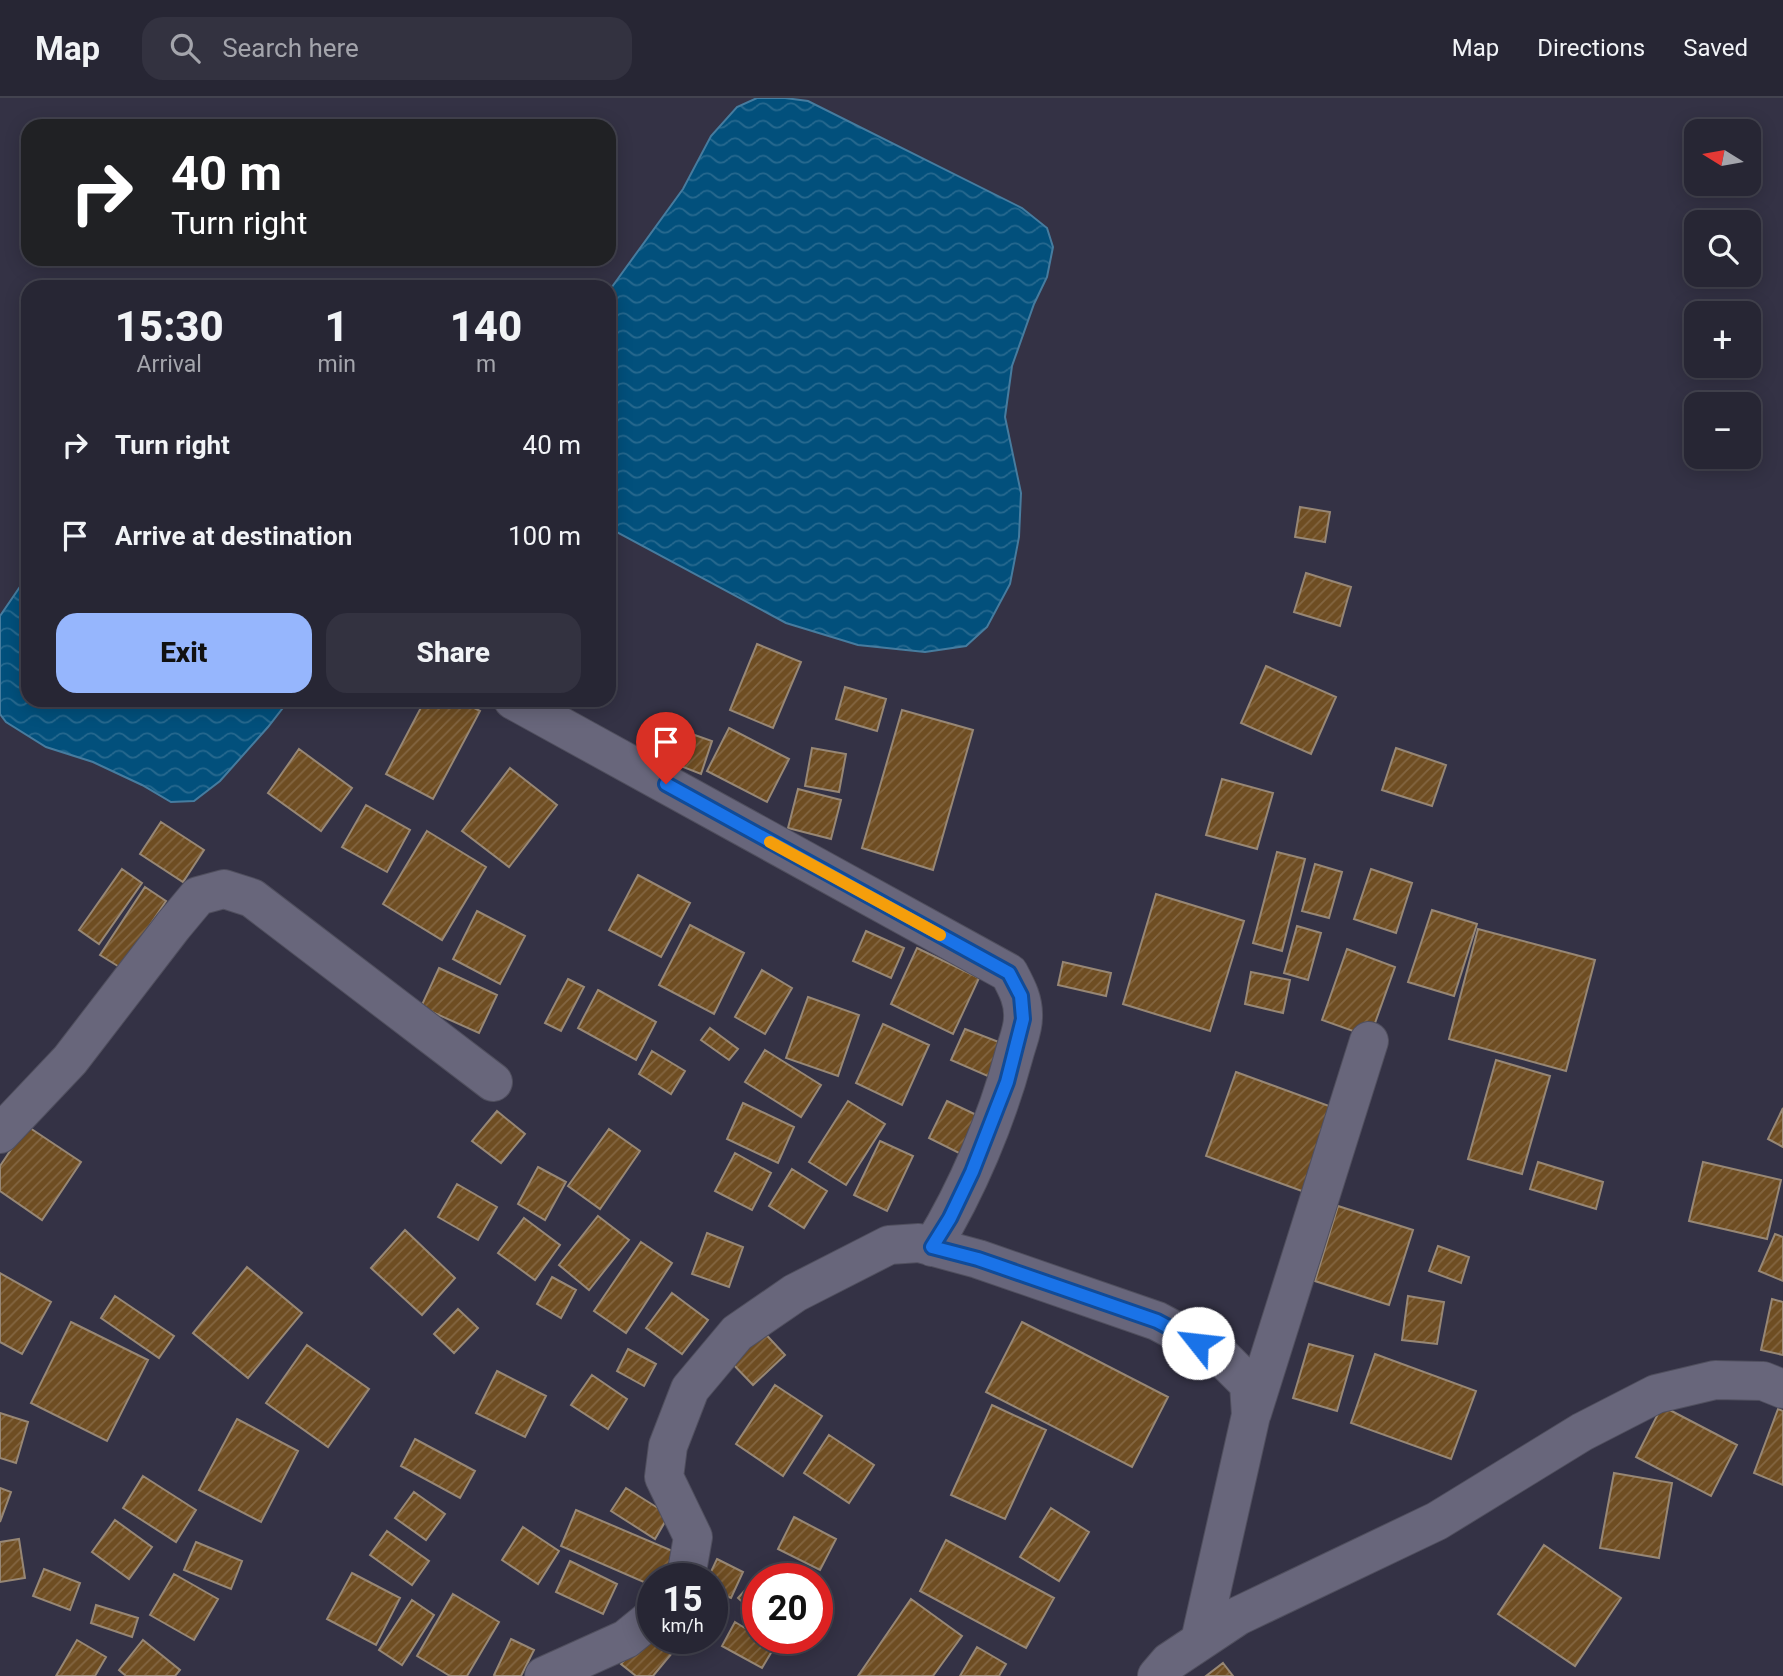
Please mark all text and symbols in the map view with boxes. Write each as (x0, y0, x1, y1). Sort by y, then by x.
search box (142, 17, 632, 80)
text: Map (35, 29, 100, 68)
icon: search (166, 29, 204, 67)
text: Search here (222, 33, 359, 63)
text: Map (1452, 34, 1499, 62)
text: Directions (1537, 34, 1645, 62)
text: Saved (1683, 34, 1748, 62)
north arrow (1684, 119, 1760, 196)
map controls (1684, 119, 1761, 469)
text: 40 m (171, 145, 282, 202)
icon: right (56, 147, 147, 238)
text: Turn right (171, 204, 307, 242)
button: search (1684, 210, 1761, 287)
button: + (1684, 301, 1761, 378)
text: 15:30 (115, 302, 224, 351)
text: 1 (325, 302, 349, 351)
text: 140 (450, 302, 522, 351)
text: Arrival (137, 351, 202, 378)
text: min (317, 351, 356, 378)
text: m (476, 351, 496, 378)
button: − (1684, 392, 1761, 469)
icon: right (56, 426, 94, 464)
text: Turn right (115, 430, 230, 460)
text: 40 m (523, 430, 581, 460)
icon: arrive (56, 517, 94, 555)
text: Arrive at destination (115, 521, 352, 551)
text: 100 m (508, 521, 581, 551)
button: Exit (56, 613, 312, 693)
button: Share (326, 613, 581, 693)
pin (636, 712, 696, 784)
icon: arrive (647, 723, 685, 761)
position arrow (1161, 1306, 1235, 1380)
speed limit sign: 20 (742, 1563, 833, 1654)
text: 15 (662, 1579, 703, 1620)
text: km/h (661, 1615, 704, 1636)

